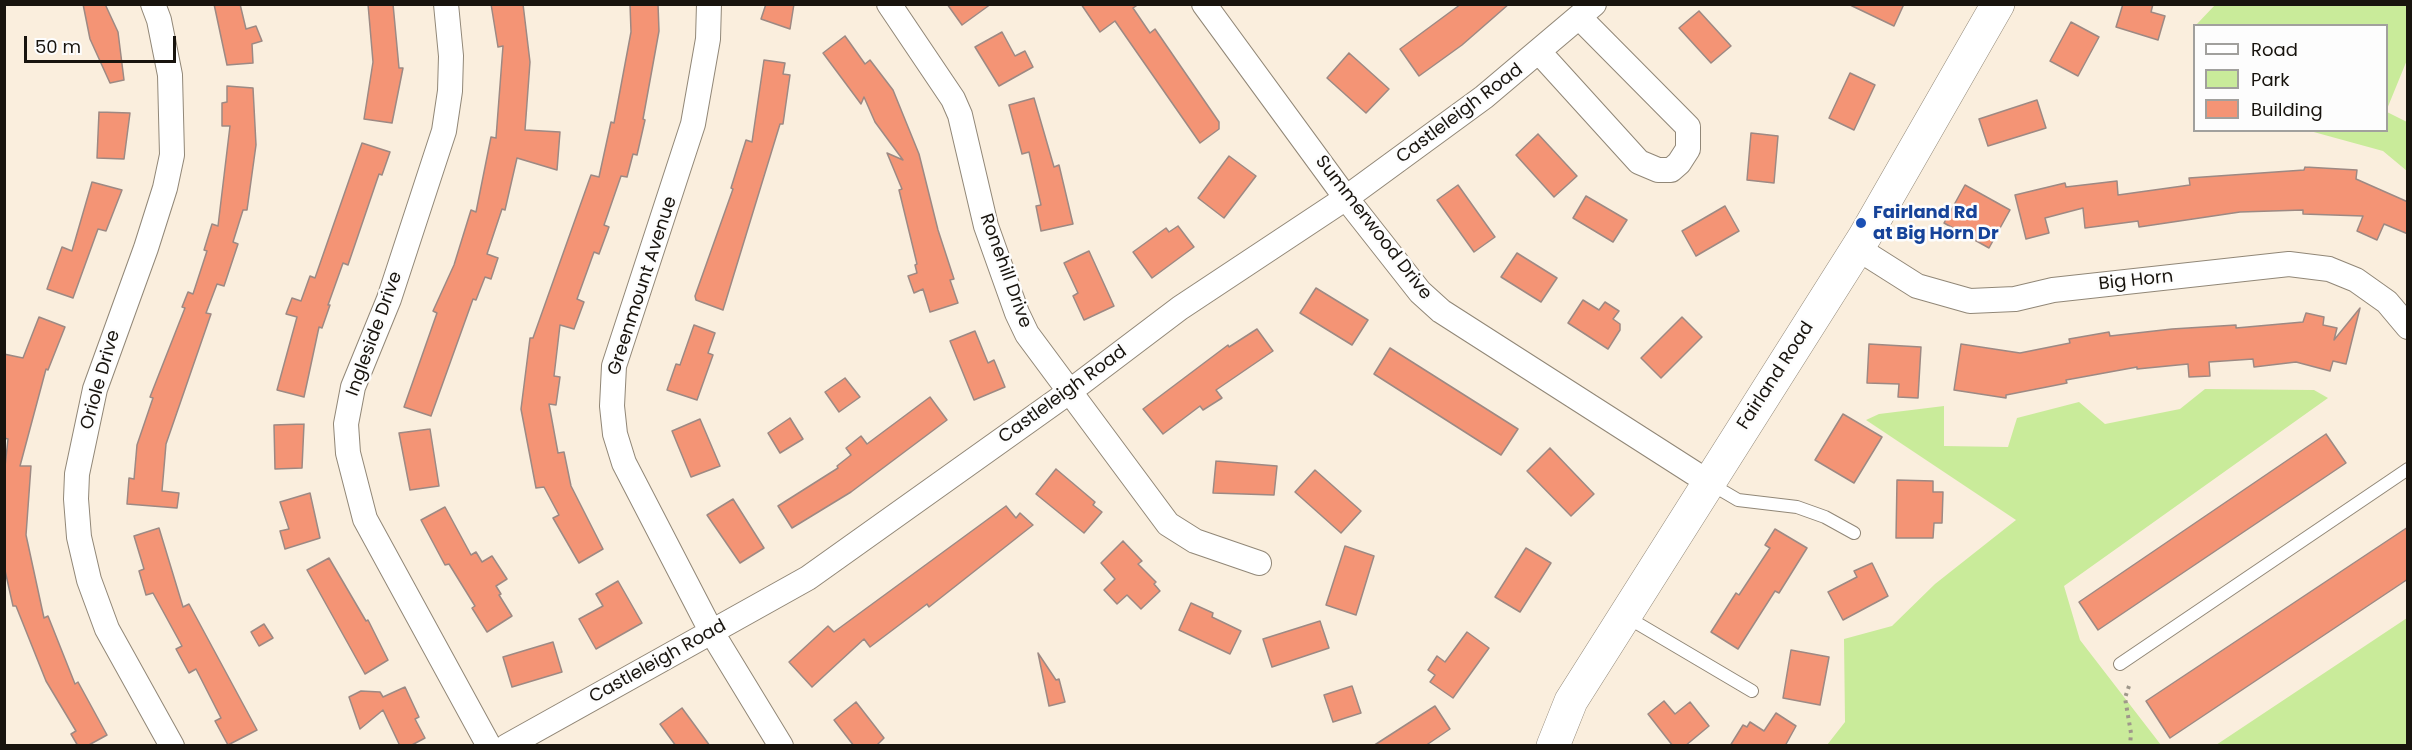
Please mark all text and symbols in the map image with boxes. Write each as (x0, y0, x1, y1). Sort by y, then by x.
scale bar (27, 24, 178, 62)
legend (2193, 24, 2388, 132)
text: 50 m (35, 34, 81, 59)
text: Road (2251, 37, 2298, 62)
street label: Castleleigh Road (1392, 59, 1528, 169)
text: Park (2251, 67, 2290, 92)
text: Building (2251, 97, 2323, 122)
street label: Summerwood Drive (1310, 152, 1436, 304)
street label: Greenmount Avenue (604, 194, 682, 378)
place label: Fairland Rd at Big Horn Dr (1873, 202, 1999, 244)
street label: Ronehill Drive (974, 211, 1036, 331)
marker: Fairland Rd at Big Horn Dr (1854, 216, 1868, 230)
street label: Big Horn (2098, 266, 2174, 296)
street label: Ingleside Drive (342, 269, 408, 399)
street label: Fairland Road (1733, 318, 1819, 434)
street label: Oriole Drive (77, 328, 125, 432)
street label: Castleleigh Road (995, 341, 1131, 449)
street label: Castleleigh Road (586, 615, 730, 709)

